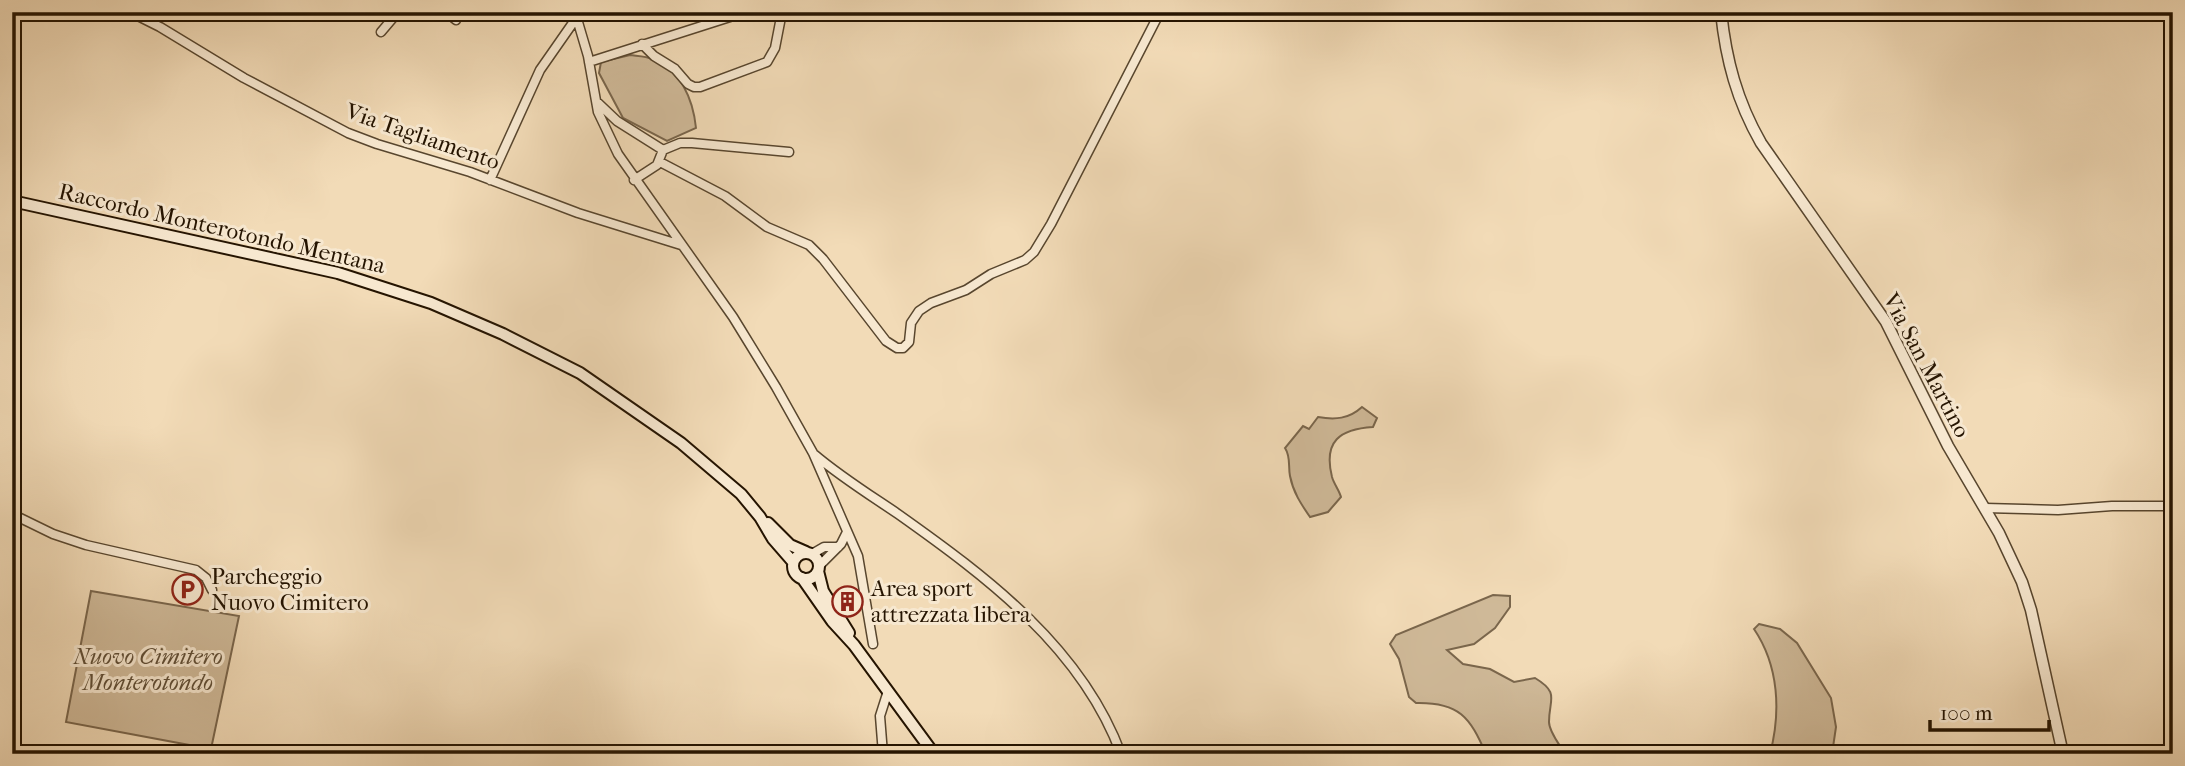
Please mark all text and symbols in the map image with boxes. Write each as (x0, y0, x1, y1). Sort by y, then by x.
street label: Via Tagliamento (341, 97, 503, 175)
street label: Raccordo Monterotondo Mentana (56, 178, 388, 279)
street label: Via San Martino (1877, 288, 1976, 442)
place label: Parcheggio Nuovo Cimitero (211, 563, 369, 616)
parking icon: Parcheggio Nuovo Cimitero (171, 572, 205, 606)
place label: Area sport attrezzata libera (870, 575, 1031, 628)
building icon: Area sport attrezzata libera (831, 584, 865, 618)
park label: Nuovo Cimitero Monterotondo (72, 643, 223, 696)
scale bar (1930, 689, 2048, 733)
text: 100 m (1940, 701, 1993, 725)

